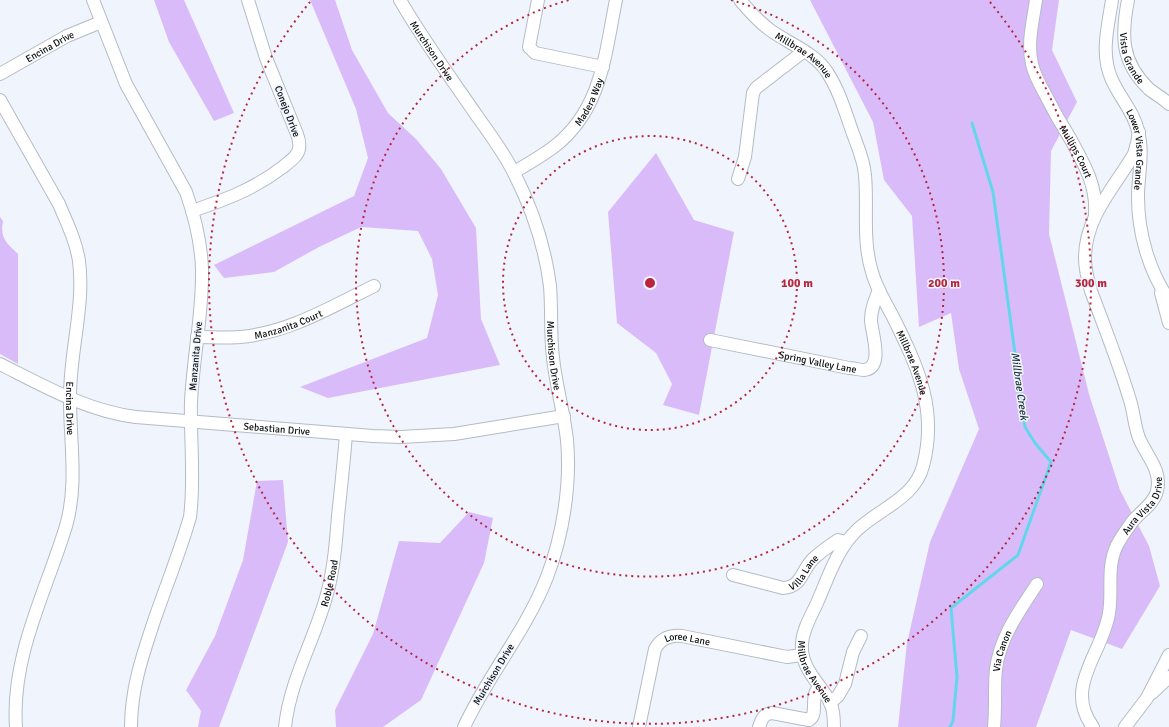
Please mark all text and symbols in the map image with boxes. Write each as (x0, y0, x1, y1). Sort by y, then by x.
street label: Murchison Drive (407, 19, 456, 84)
street label: Encina Drive (24, 29, 76, 65)
street label: Millbrae Avenue (773, 30, 834, 80)
street label: Vista Grande (1117, 32, 1146, 87)
street label: Madera Way (572, 76, 606, 129)
street label: Conejo Drive (272, 84, 302, 139)
street label: Lower Vista Grande (1123, 107, 1146, 191)
street label: Mullins Court (1056, 123, 1094, 180)
centre of rings (643, 276, 657, 290)
text: 100 m (781, 276, 813, 291)
text: 200 m (928, 276, 960, 291)
text: 300 m (1075, 276, 1107, 291)
street label: Manzanita Court (253, 307, 325, 342)
street label: Manzanita Drive (187, 321, 205, 391)
street label: Murchison Drive (544, 321, 563, 391)
street label: Millbrae Avenue (893, 328, 929, 396)
street label: Spring Valley Lane (778, 349, 858, 376)
water label: Millbrae Creek (1008, 351, 1031, 422)
street label: Encina Drive (63, 381, 76, 436)
street label: Sebastian Drive (243, 421, 310, 438)
street label: Aura Vista Drive (1120, 476, 1165, 537)
street label: Villa Lane (787, 552, 821, 593)
street label: Roble Road (319, 559, 341, 608)
street label: Via Canon (991, 629, 1015, 672)
street label: Loree Lane (663, 631, 711, 648)
street label: Millbrae Avenue (795, 640, 834, 705)
street label: Murchison Drive (471, 642, 517, 707)

